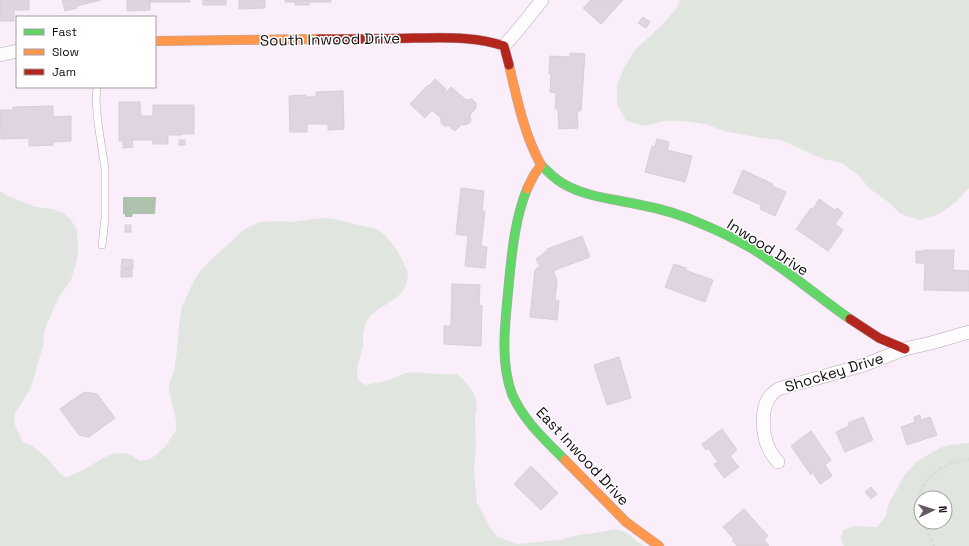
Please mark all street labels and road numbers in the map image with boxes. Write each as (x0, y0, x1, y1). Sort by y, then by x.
street label: South Inwood Drive (260, 28, 400, 50)
street label: Inwood Drive (724, 214, 812, 280)
street label: Shockey Drive (782, 348, 886, 396)
street label: East Inwood Drive (532, 403, 634, 509)

